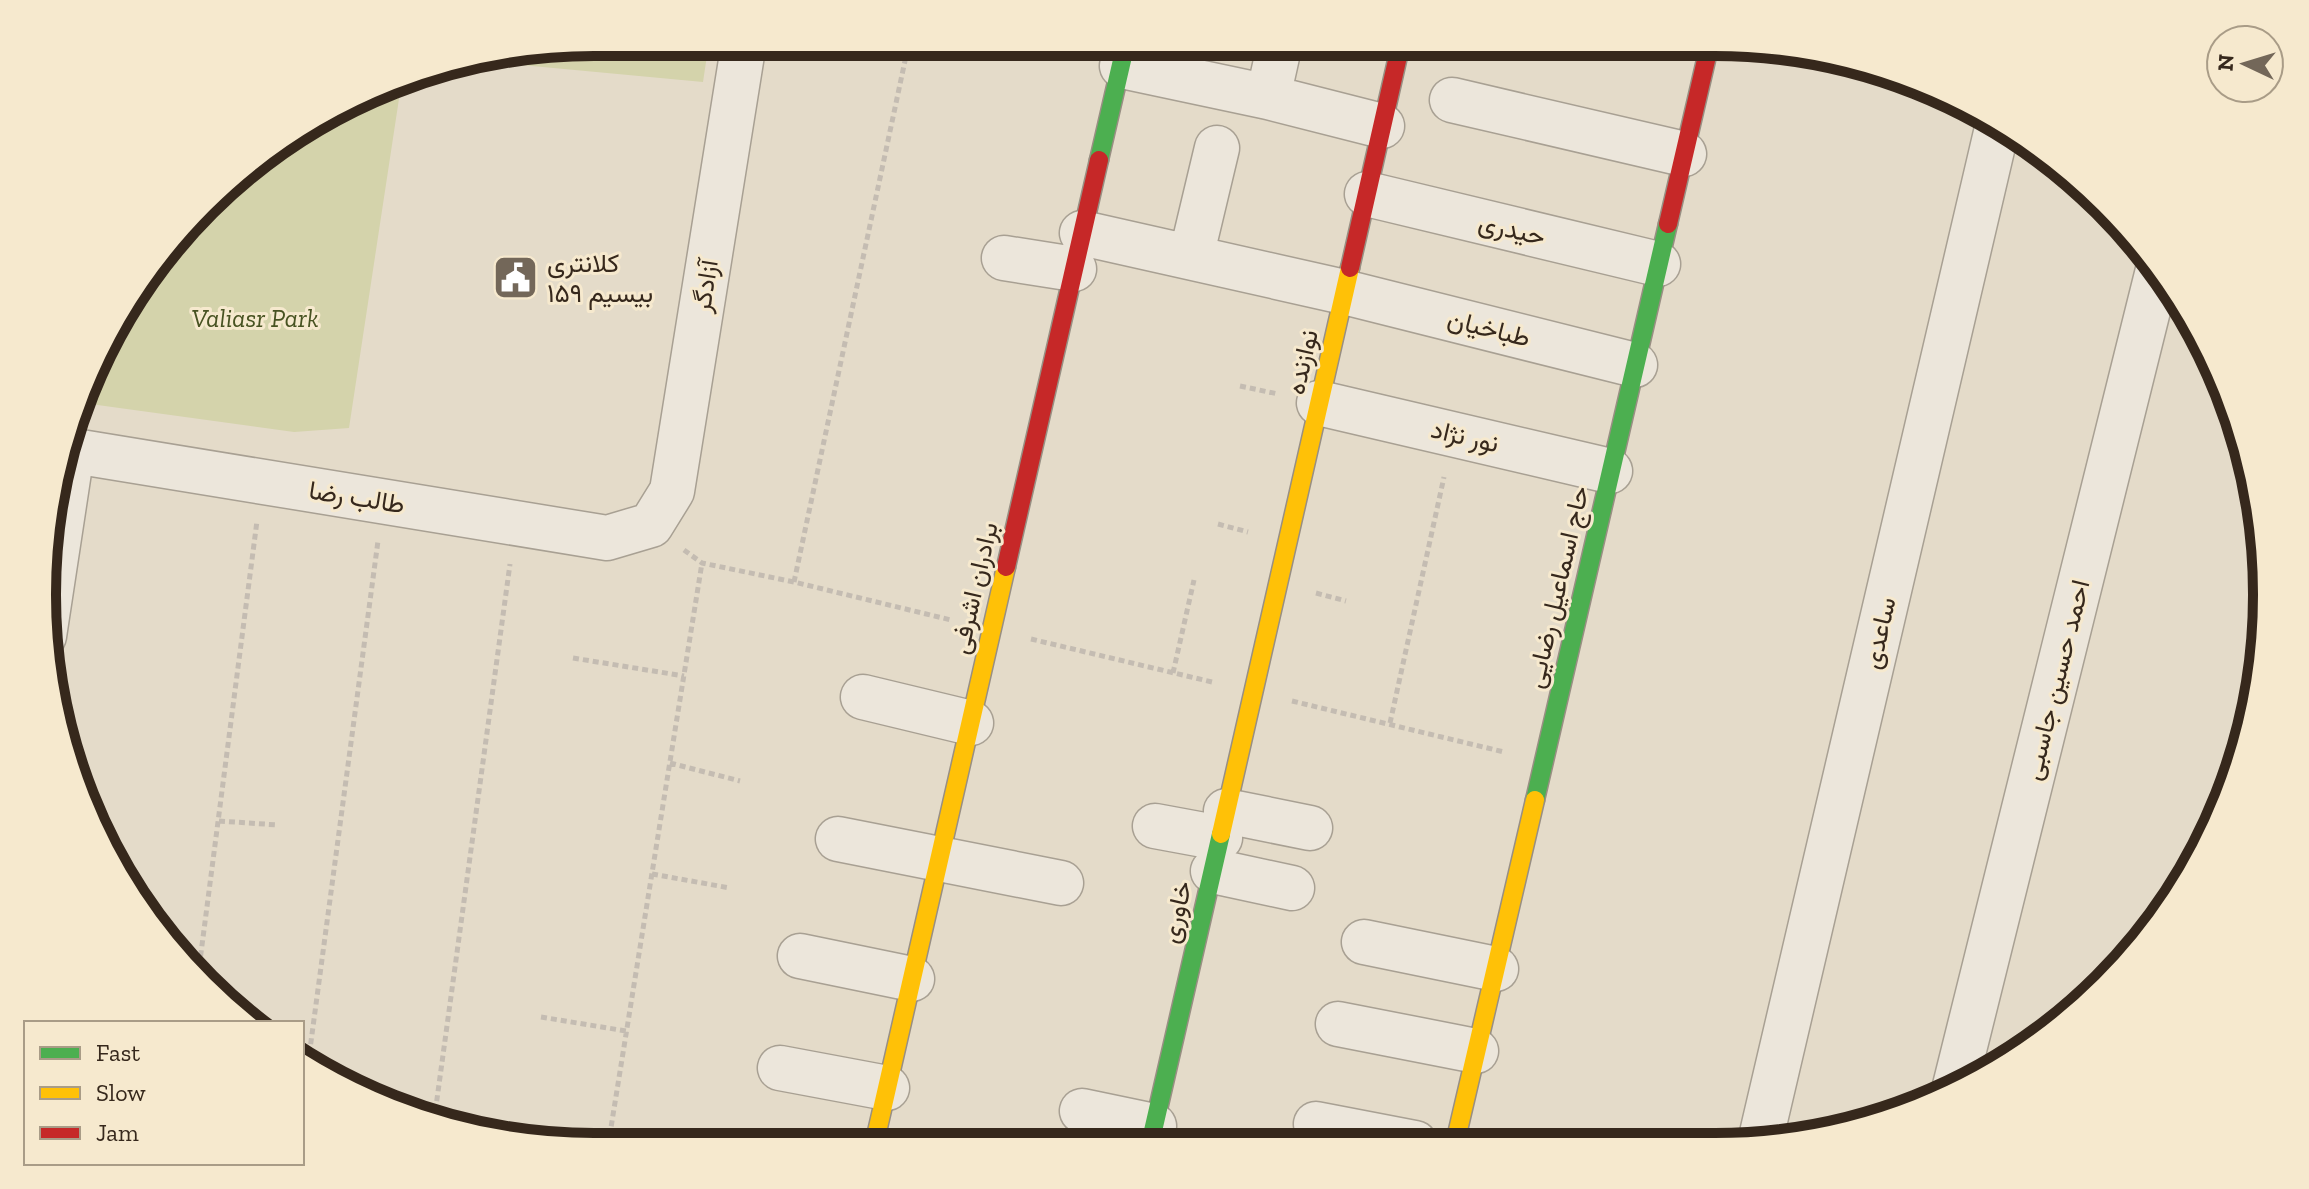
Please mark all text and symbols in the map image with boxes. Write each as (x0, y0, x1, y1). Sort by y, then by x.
north arrow (2205, 24, 2285, 104)
text: N (2211, 53, 2240, 72)
street label: حیدری (1475, 206, 1549, 252)
place label: کلانتری ۱۵۹ بیسیم (547, 247, 653, 310)
public building icon: کلانتری ۱۵۹ بیسیم (492, 254, 540, 302)
street label: آزادگر (685, 255, 725, 316)
park label: Valiasr Park (191, 302, 319, 334)
street label: طباخیان (1444, 302, 1534, 354)
street label: نوازنده (1279, 326, 1325, 398)
street label: نور نژاد (1428, 413, 1502, 459)
street label: طالب رضا (307, 474, 407, 520)
street label: حاج اسماعیل رضایی (1518, 483, 1598, 692)
street label: برادران اشرفی (943, 519, 1005, 657)
street label: احمد حسین جاسبی (2016, 576, 2096, 784)
street label: ساعدی (1855, 594, 1903, 672)
street label: خاوری (1153, 878, 1199, 946)
legend (24, 1021, 304, 1165)
text: Fast (96, 1038, 140, 1067)
text: Slow (96, 1078, 146, 1107)
text: Jam (96, 1118, 139, 1147)

